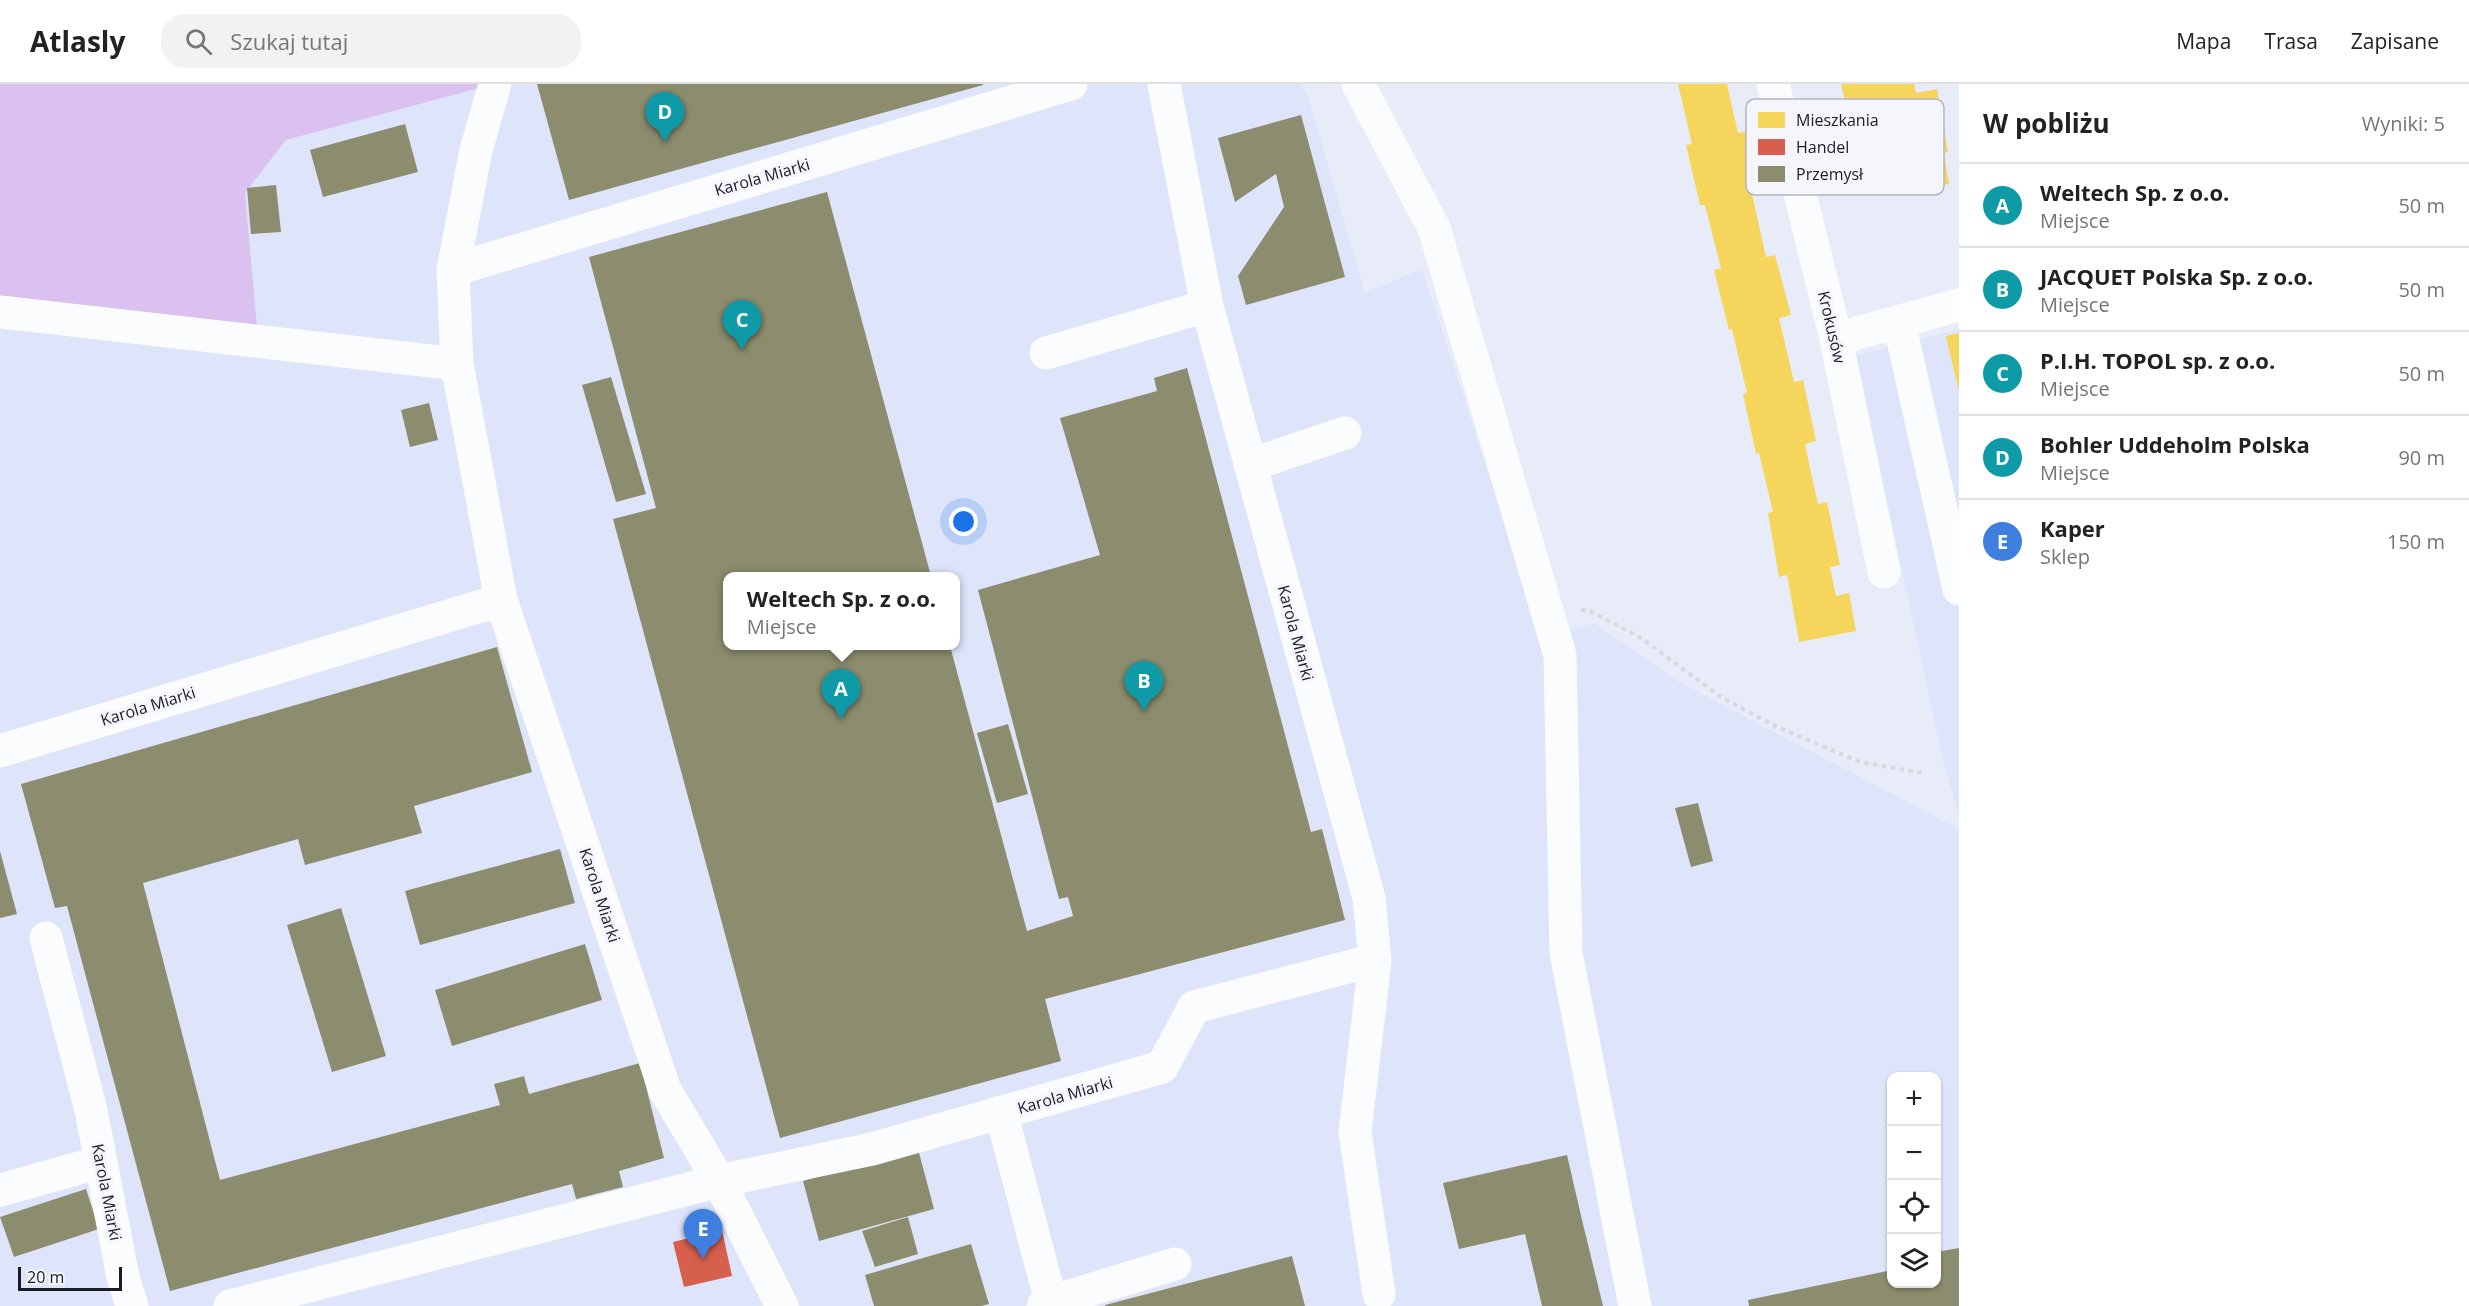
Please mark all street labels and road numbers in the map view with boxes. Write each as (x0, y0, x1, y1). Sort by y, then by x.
street label: Karola Miarki (712, 153, 812, 201)
street label: Krokusów (1813, 289, 1851, 366)
street label: Karola Miarki (1273, 583, 1319, 683)
street label: Karola Miarki (98, 681, 198, 731)
street label: Karola Miarki (574, 845, 626, 945)
street label: Karola Miarki (1015, 1071, 1115, 1119)
street label: Karola Miarki (87, 1142, 127, 1242)

